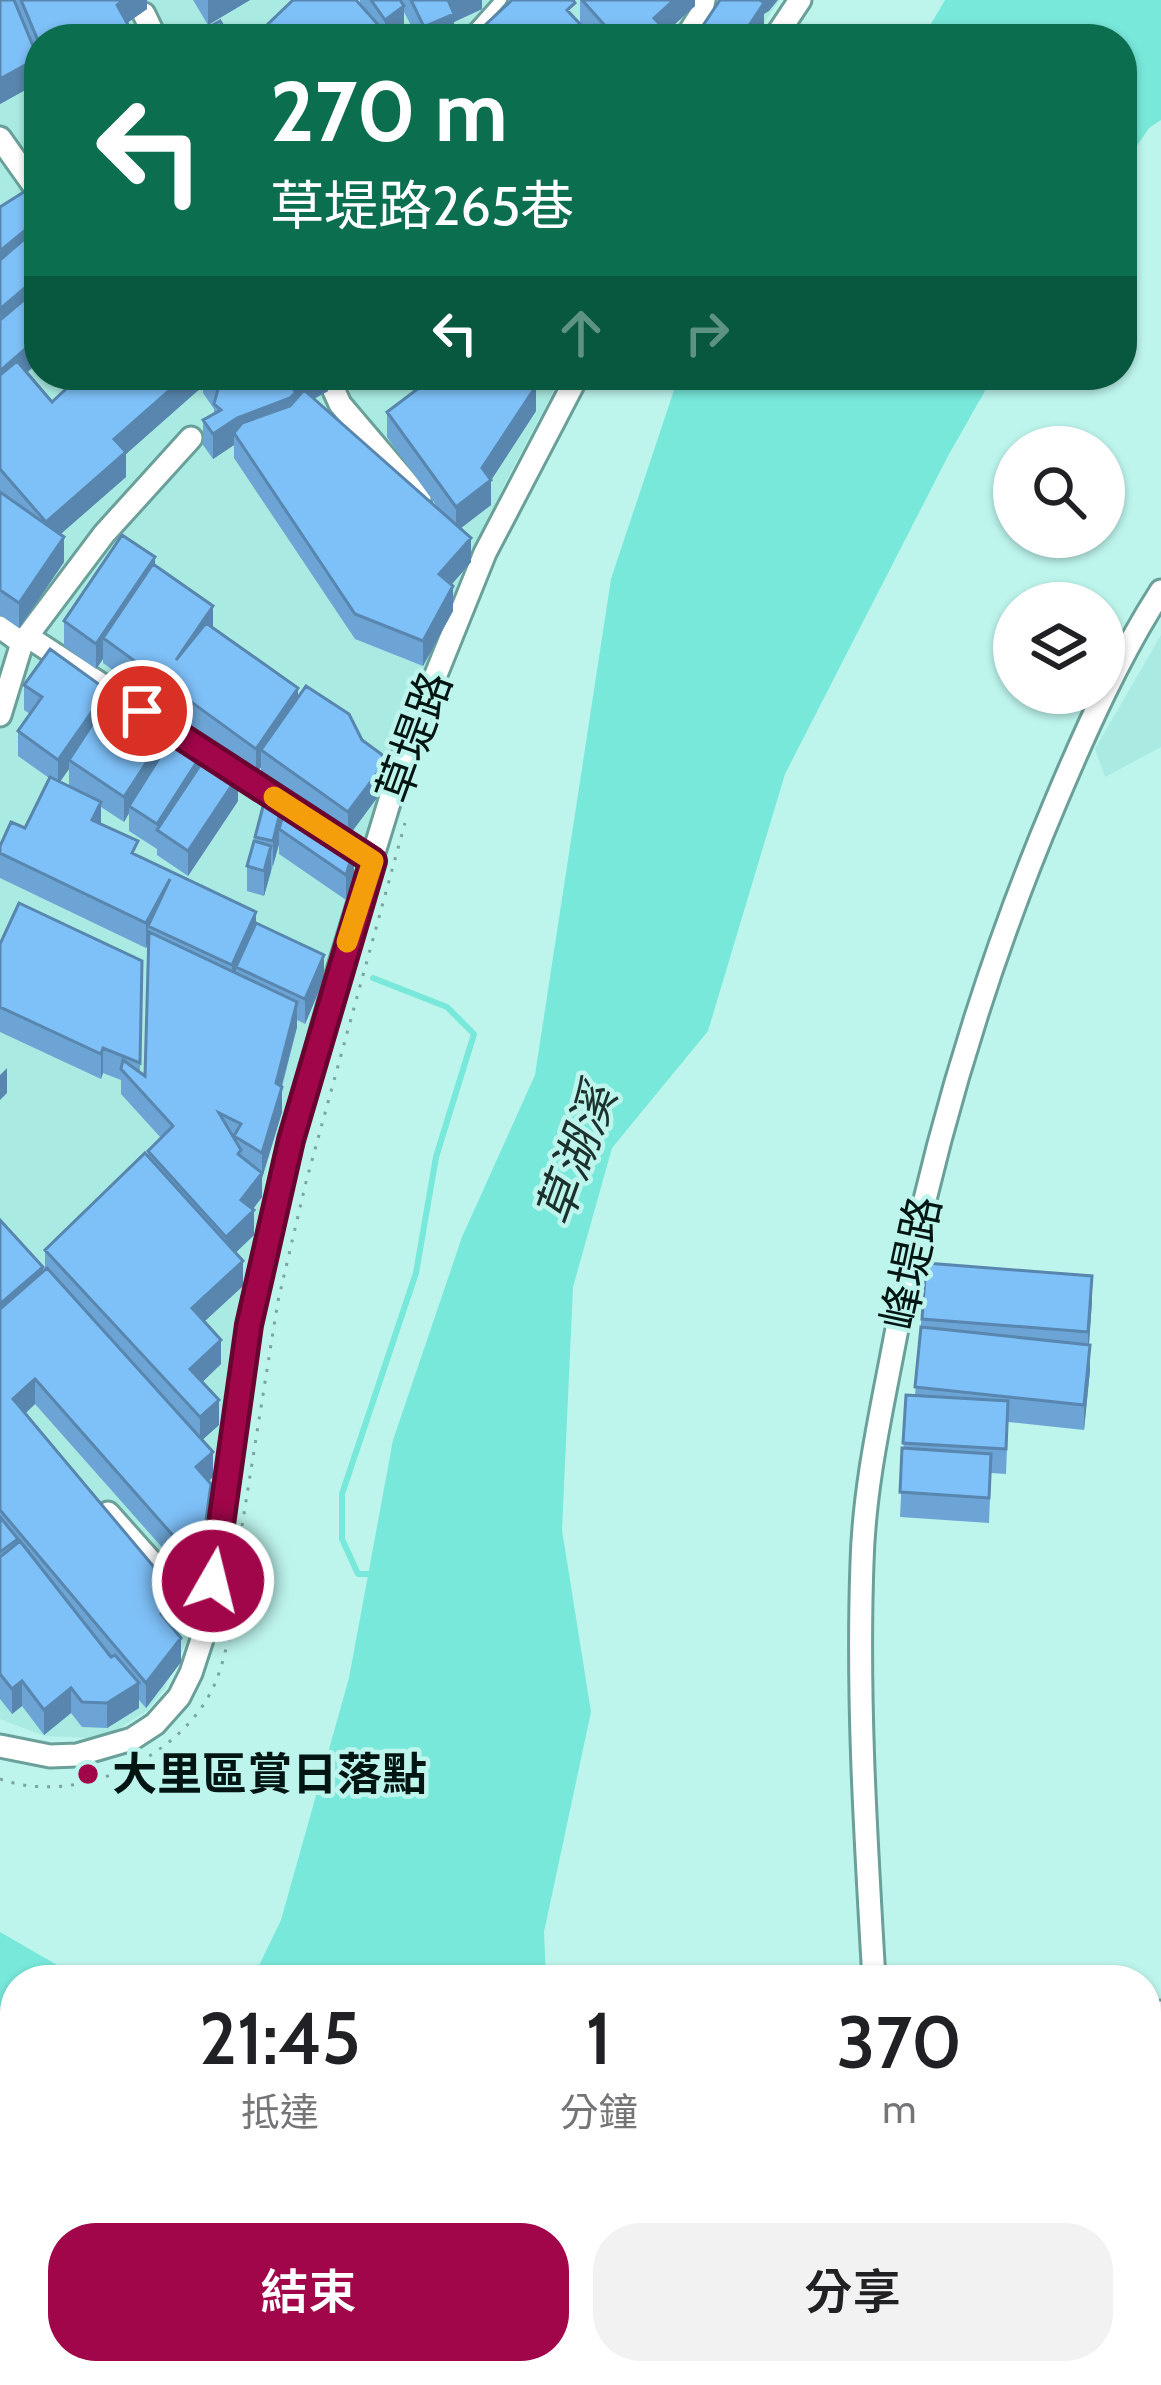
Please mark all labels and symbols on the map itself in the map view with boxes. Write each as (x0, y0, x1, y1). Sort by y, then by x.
pin (91, 660, 193, 762)
street label: 草堤路 (366, 664, 462, 810)
water label: 草湖溪 (524, 1072, 630, 1233)
street label: 峰堤路 (871, 1191, 951, 1335)
position arrow (150, 1518, 276, 1644)
place label: 大里區賞日落點 (112, 1747, 427, 1801)
marker: 大里區賞日落點 (75, 1761, 101, 1787)

